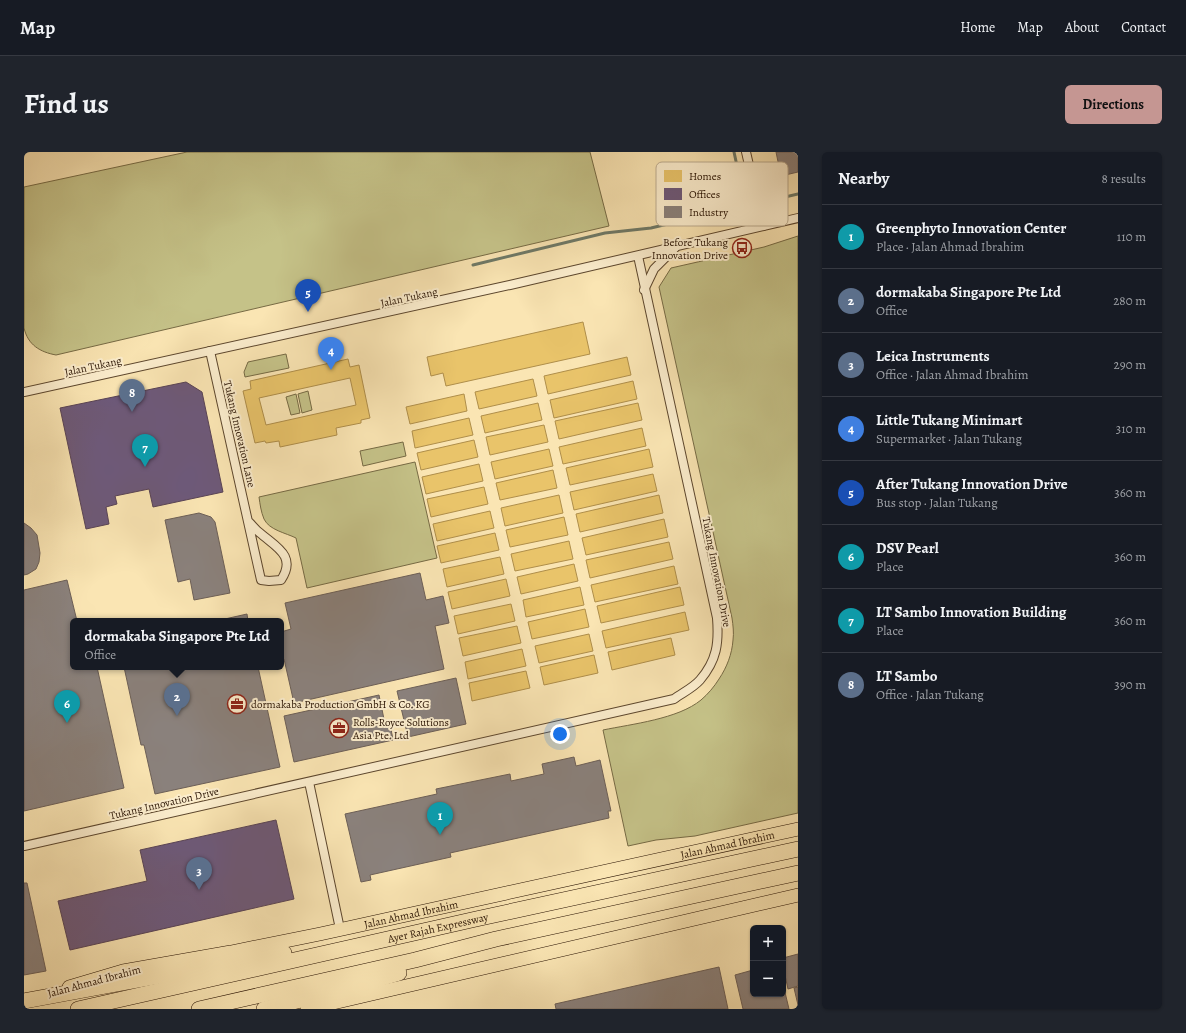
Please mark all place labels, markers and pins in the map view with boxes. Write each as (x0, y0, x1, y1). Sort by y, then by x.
place label: Before Tukang Innovation Drive (652, 235, 728, 263)
bus stop icon: Before Tukang Innovation Drive (731, 237, 753, 259)
pin: 5 (295, 279, 321, 312)
pin: 4 (318, 337, 344, 370)
pin: 8 (119, 379, 145, 412)
pin: 7 (132, 434, 158, 467)
pin: 2 (164, 683, 190, 716)
pin: 6 (54, 690, 80, 723)
office icon: dormakaba Production GmbH & Co. KG (226, 693, 248, 715)
place label: dormakaba Production GmbH & Co. KG (251, 697, 430, 712)
place label: Rolls-Royce Solutions Asia Pte. Ltd (352, 715, 449, 743)
office icon: Rolls-Royce Solutions Asia Pte. Ltd (328, 717, 350, 739)
pin: 1 (427, 802, 453, 835)
pin: 3 (186, 857, 212, 890)

